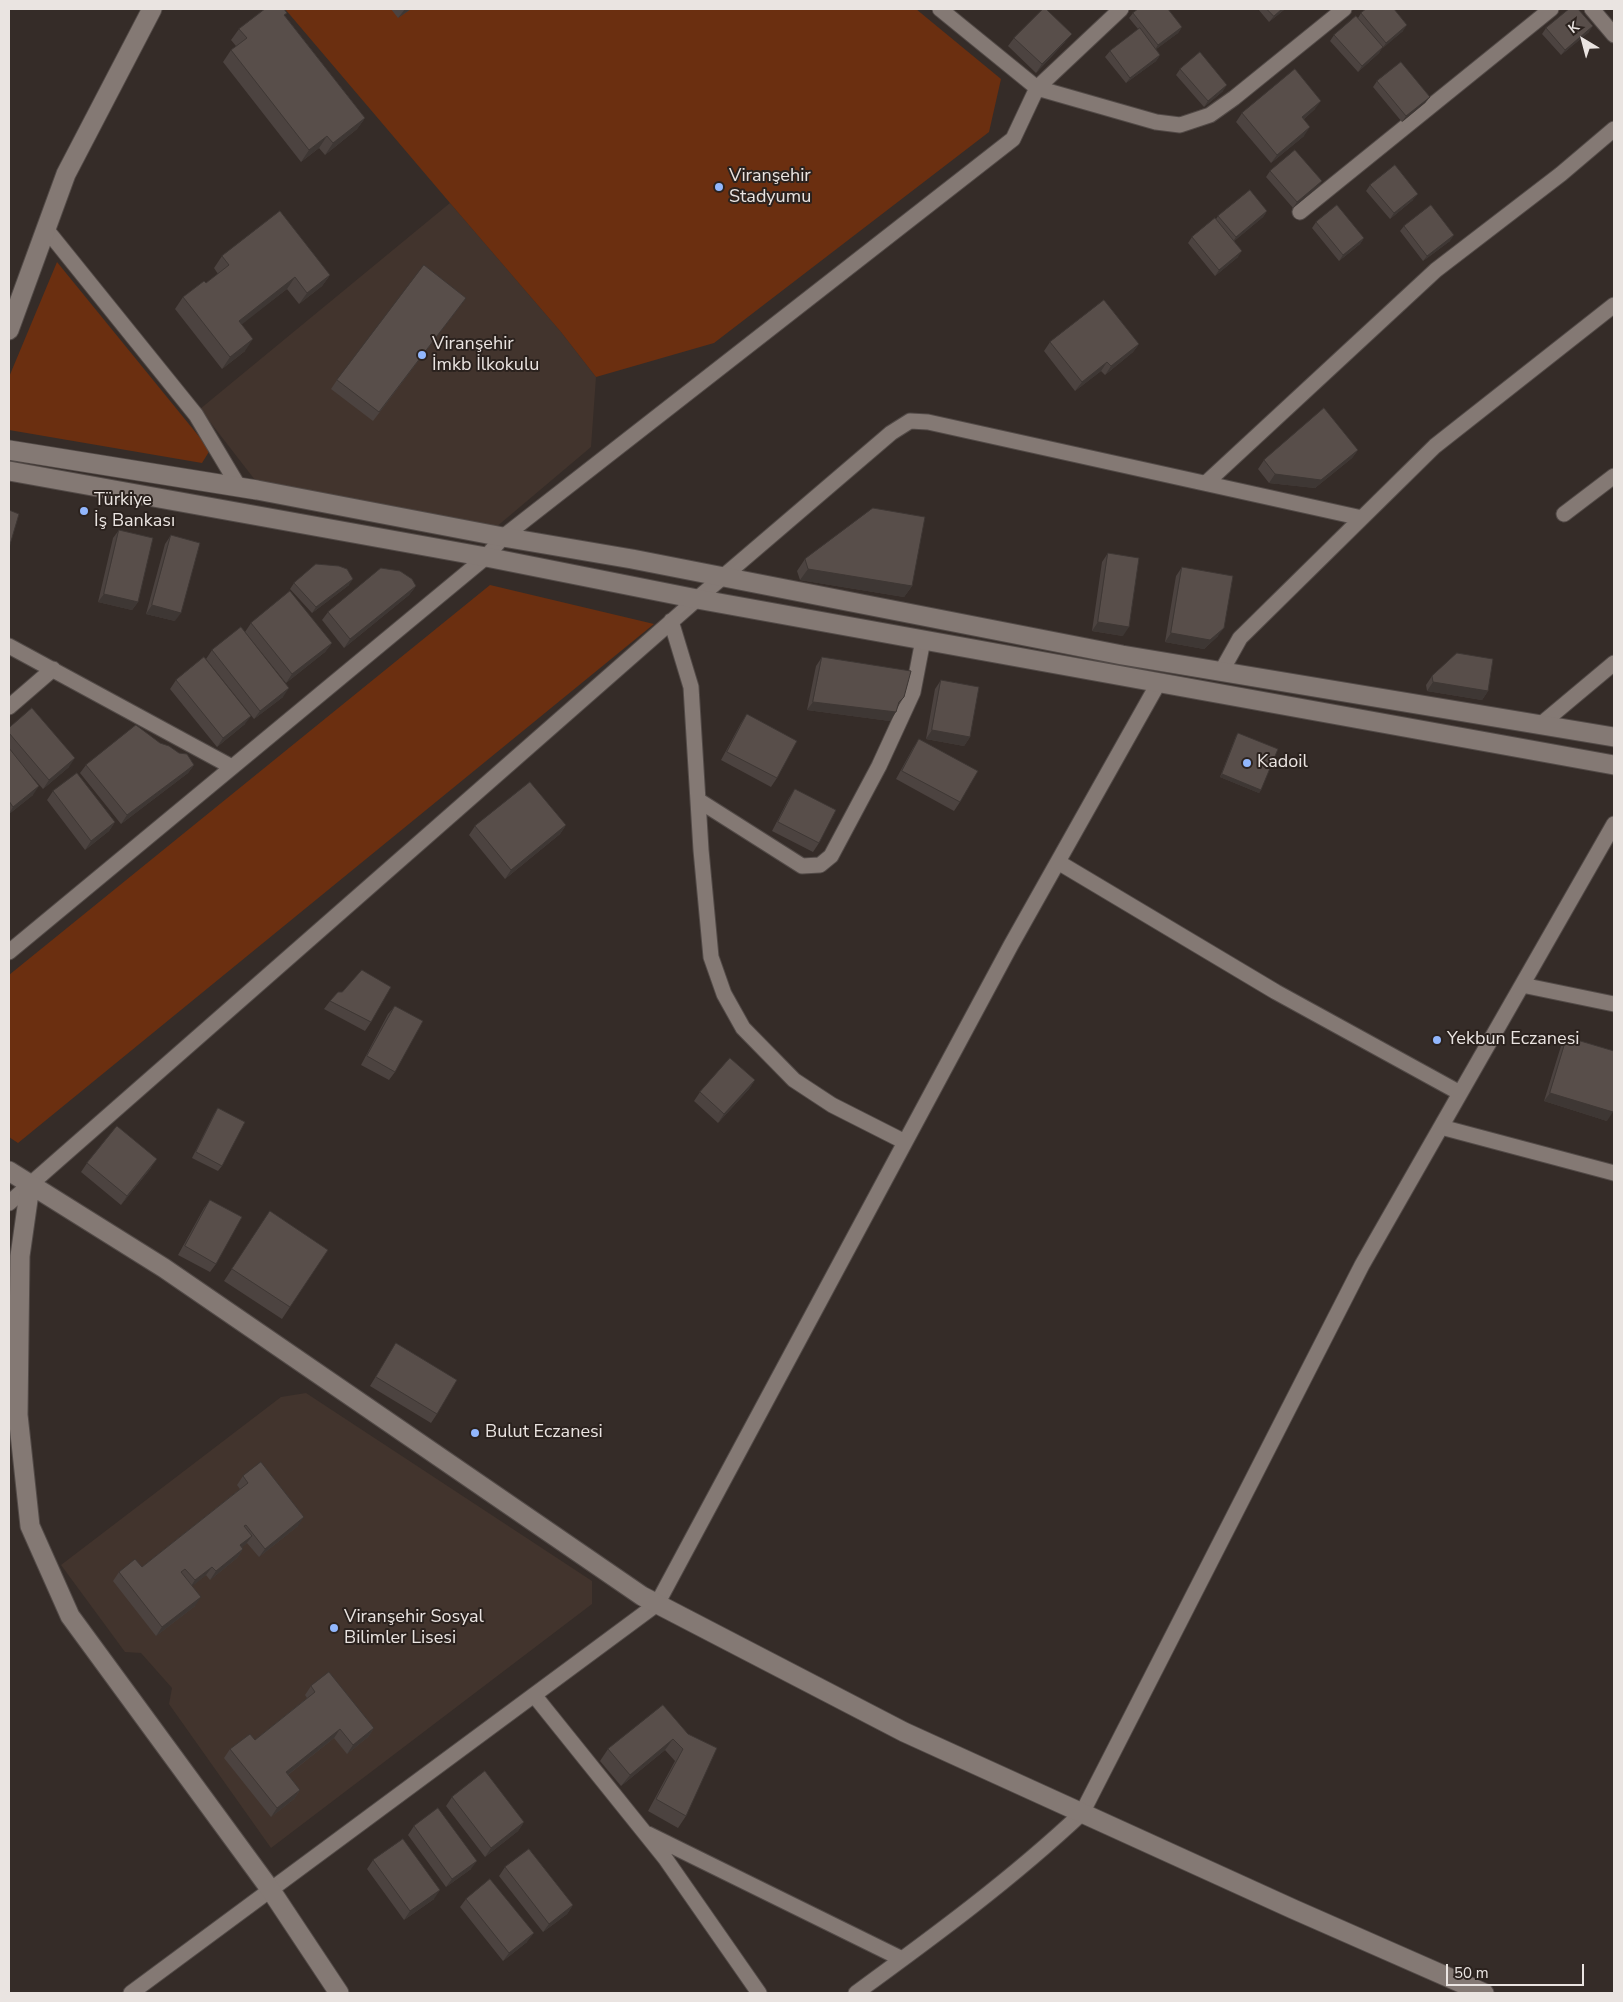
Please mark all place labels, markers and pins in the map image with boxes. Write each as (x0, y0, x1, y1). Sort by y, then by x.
place label: Viranşehir Stadyumu (729, 166, 811, 208)
marker: Viranşehir Stadyumu (713, 181, 725, 193)
place label: Viranşehir İmkb İlkokulu (432, 334, 539, 376)
marker: Viranşehir İmkb İlkokulu (416, 349, 428, 361)
place label: Türkiye İş Bankası (94, 490, 175, 532)
marker: Türkiye İş Bankası (78, 505, 90, 517)
place label: Kadoil (1257, 752, 1308, 774)
marker: Kadoil (1241, 757, 1253, 769)
place label: Yekbun Eczanesi (1447, 1029, 1580, 1051)
marker: Yekbun Eczanesi (1431, 1034, 1443, 1046)
place label: Bulut Eczanesi (485, 1422, 603, 1444)
marker: Bulut Eczanesi (469, 1427, 481, 1439)
place label: Viranşehir Sosyal Bilimler Lisesi (344, 1607, 484, 1650)
marker: Viranşehir Sosyal Bilimler Lisesi (328, 1622, 340, 1634)

